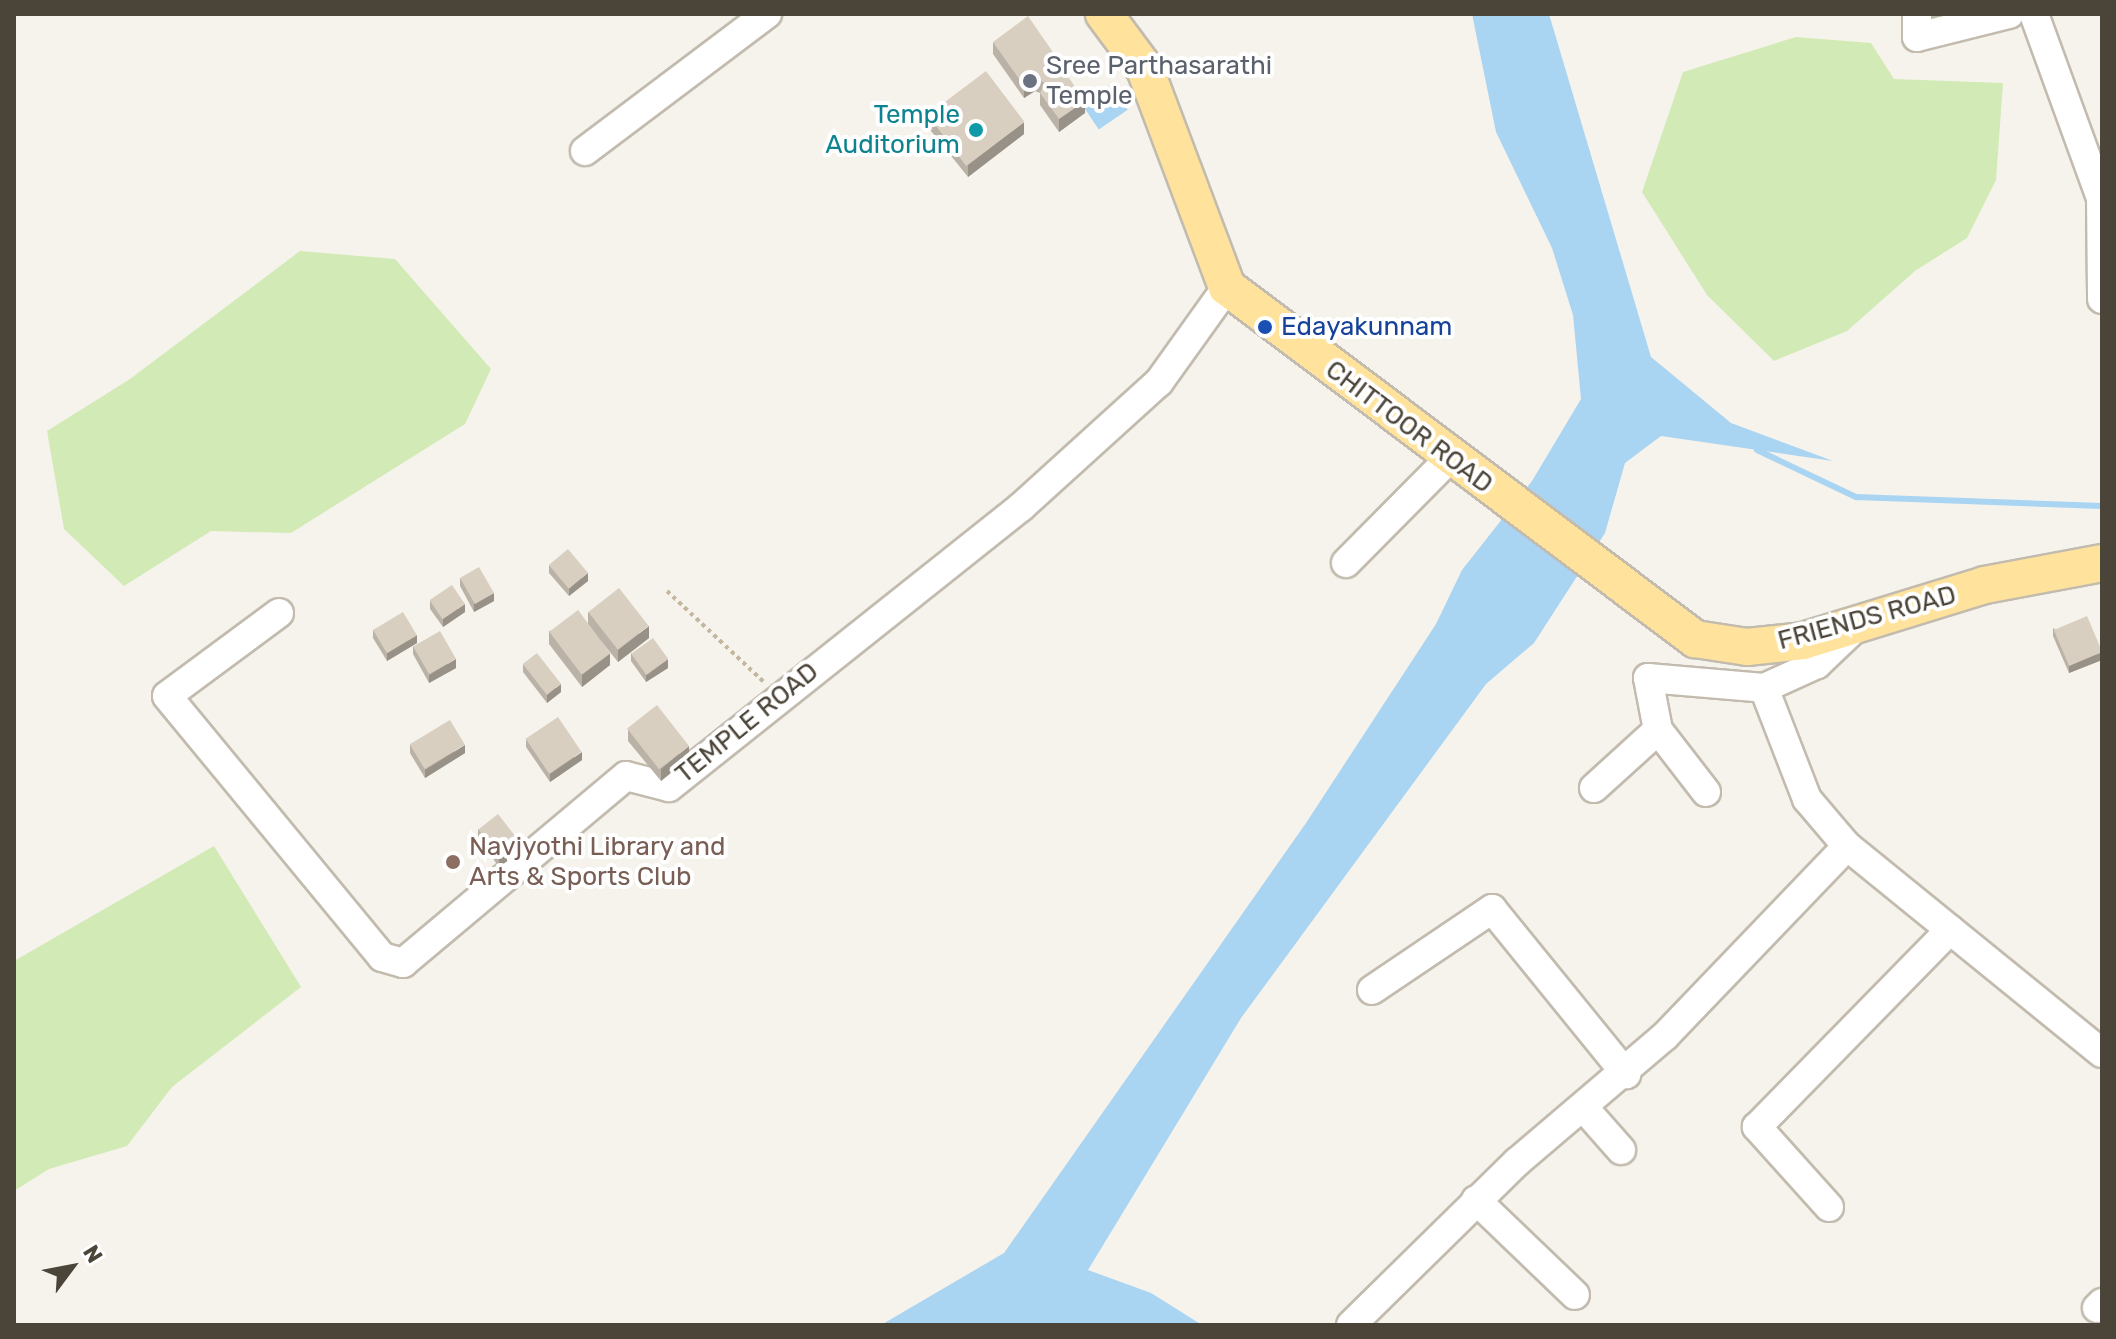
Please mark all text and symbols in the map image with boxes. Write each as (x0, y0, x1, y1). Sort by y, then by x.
place label: Sree Parthasarathi Temple (1046, 50, 1272, 112)
marker: Sree Parthasarathi Temple (1021, 72, 1039, 90)
place label: Temple Auditorium (825, 99, 960, 160)
marker: Temple Auditorium (967, 121, 985, 139)
place label: Edayakunnam (1281, 311, 1452, 343)
marker: Edayakunnam (1256, 318, 1274, 336)
street label: CHITTOOR ROAD (1319, 354, 1499, 500)
street label: FRIENDS ROAD (1774, 579, 1960, 657)
street label: TEMPLE ROAD (669, 656, 825, 790)
place label: Navjyothi Library and Arts & Sports Club (469, 831, 726, 892)
marker: Navjyothi Library and Arts & Sports Club (444, 853, 462, 871)
north arrow (32, 1227, 112, 1307)
text: N (77, 1240, 108, 1268)

